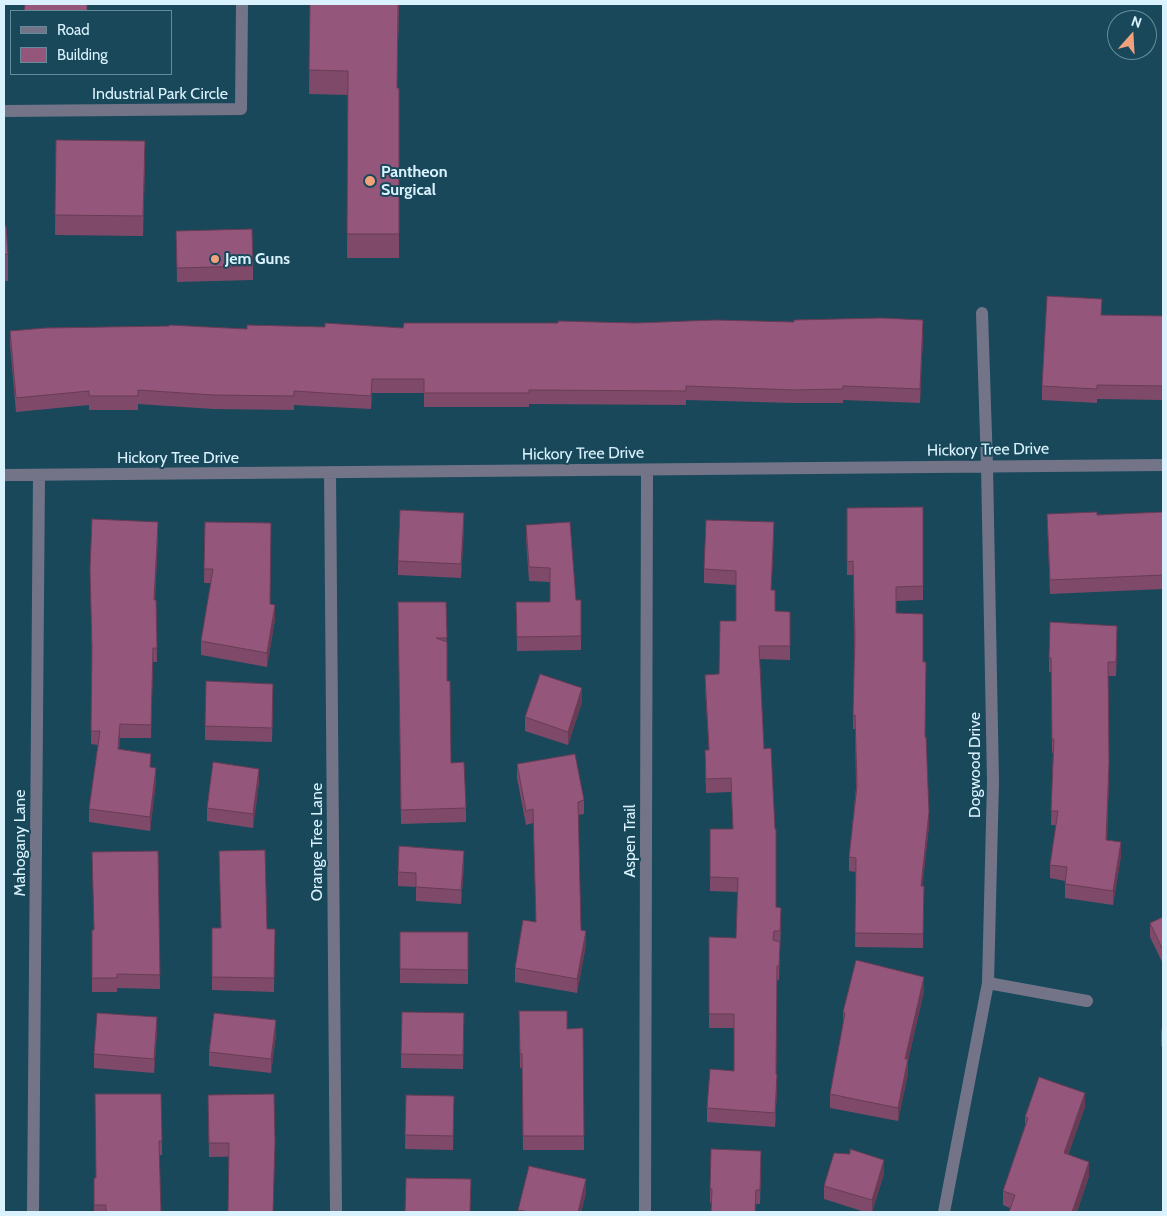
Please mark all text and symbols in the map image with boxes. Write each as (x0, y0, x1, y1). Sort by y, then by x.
legend (10, 10, 172, 75)
north arrow (1107, 10, 1157, 60)
text: N (1129, 12, 1144, 32)
text: Road (57, 21, 90, 39)
text: Building (57, 46, 108, 64)
street label: Industrial Park Circle (92, 84, 228, 104)
place label: Pantheon Surgical (381, 162, 448, 200)
marker: Pantheon Surgical (363, 174, 377, 188)
place label: Jem Guns (225, 249, 290, 269)
marker: Jem Guns (209, 253, 221, 265)
street label: Hickory Tree Drive (927, 439, 1049, 461)
street label: Hickory Tree Drive (522, 443, 644, 465)
street label: Hickory Tree Drive (117, 448, 239, 468)
street label: Dogwood Drive (965, 712, 985, 818)
street label: Orange Tree Lane (307, 783, 327, 901)
street label: Mahogany Lane (10, 790, 30, 896)
street label: Aspen Trail (620, 804, 640, 878)

